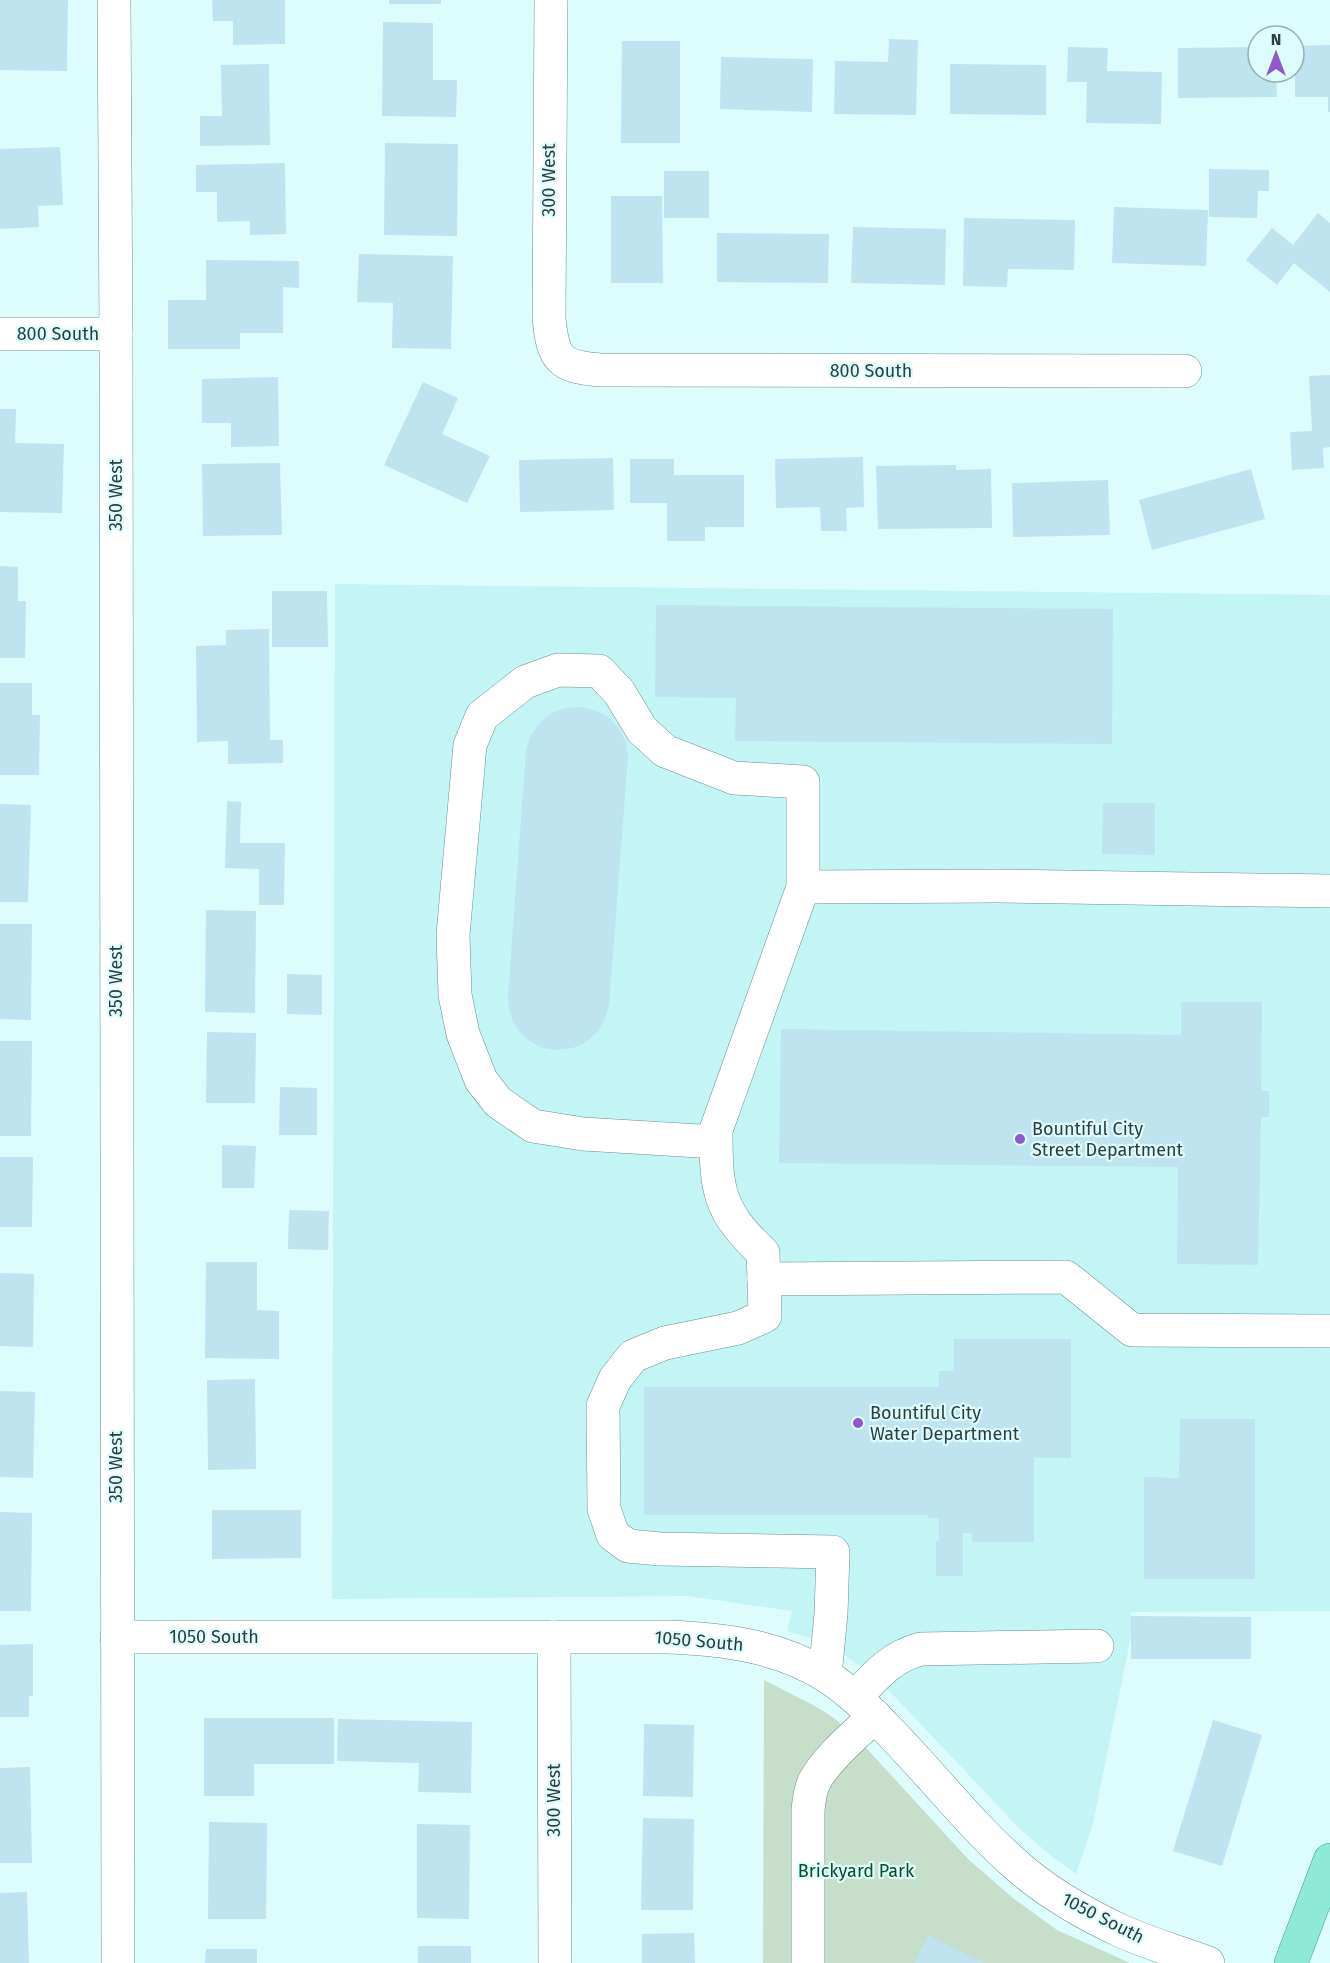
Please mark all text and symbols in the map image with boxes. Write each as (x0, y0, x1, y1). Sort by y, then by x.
north arrow (1246, 24, 1306, 84)
text: N (1271, 30, 1281, 49)
street label: 300 West (538, 143, 560, 217)
street label: 800 South (17, 323, 99, 345)
street label: 800 South (830, 360, 912, 382)
street label: 350 West (105, 458, 127, 531)
street label: 350 West (105, 944, 127, 1017)
place label: Bountiful City Street Department (1032, 1118, 1184, 1161)
marker: Bountiful City Street Department (1013, 1132, 1027, 1146)
place label: Bountiful City Water Department (870, 1402, 1020, 1445)
marker: Bountiful City Water Department (851, 1416, 865, 1430)
street label: 350 West (105, 1430, 127, 1503)
street label: 1050 South (169, 1626, 259, 1648)
street label: 1050 South (653, 1626, 745, 1656)
street label: 300 West (543, 1763, 565, 1837)
park label: Brickyard Park (798, 1860, 915, 1882)
street label: 1050 South (1058, 1888, 1148, 1948)

